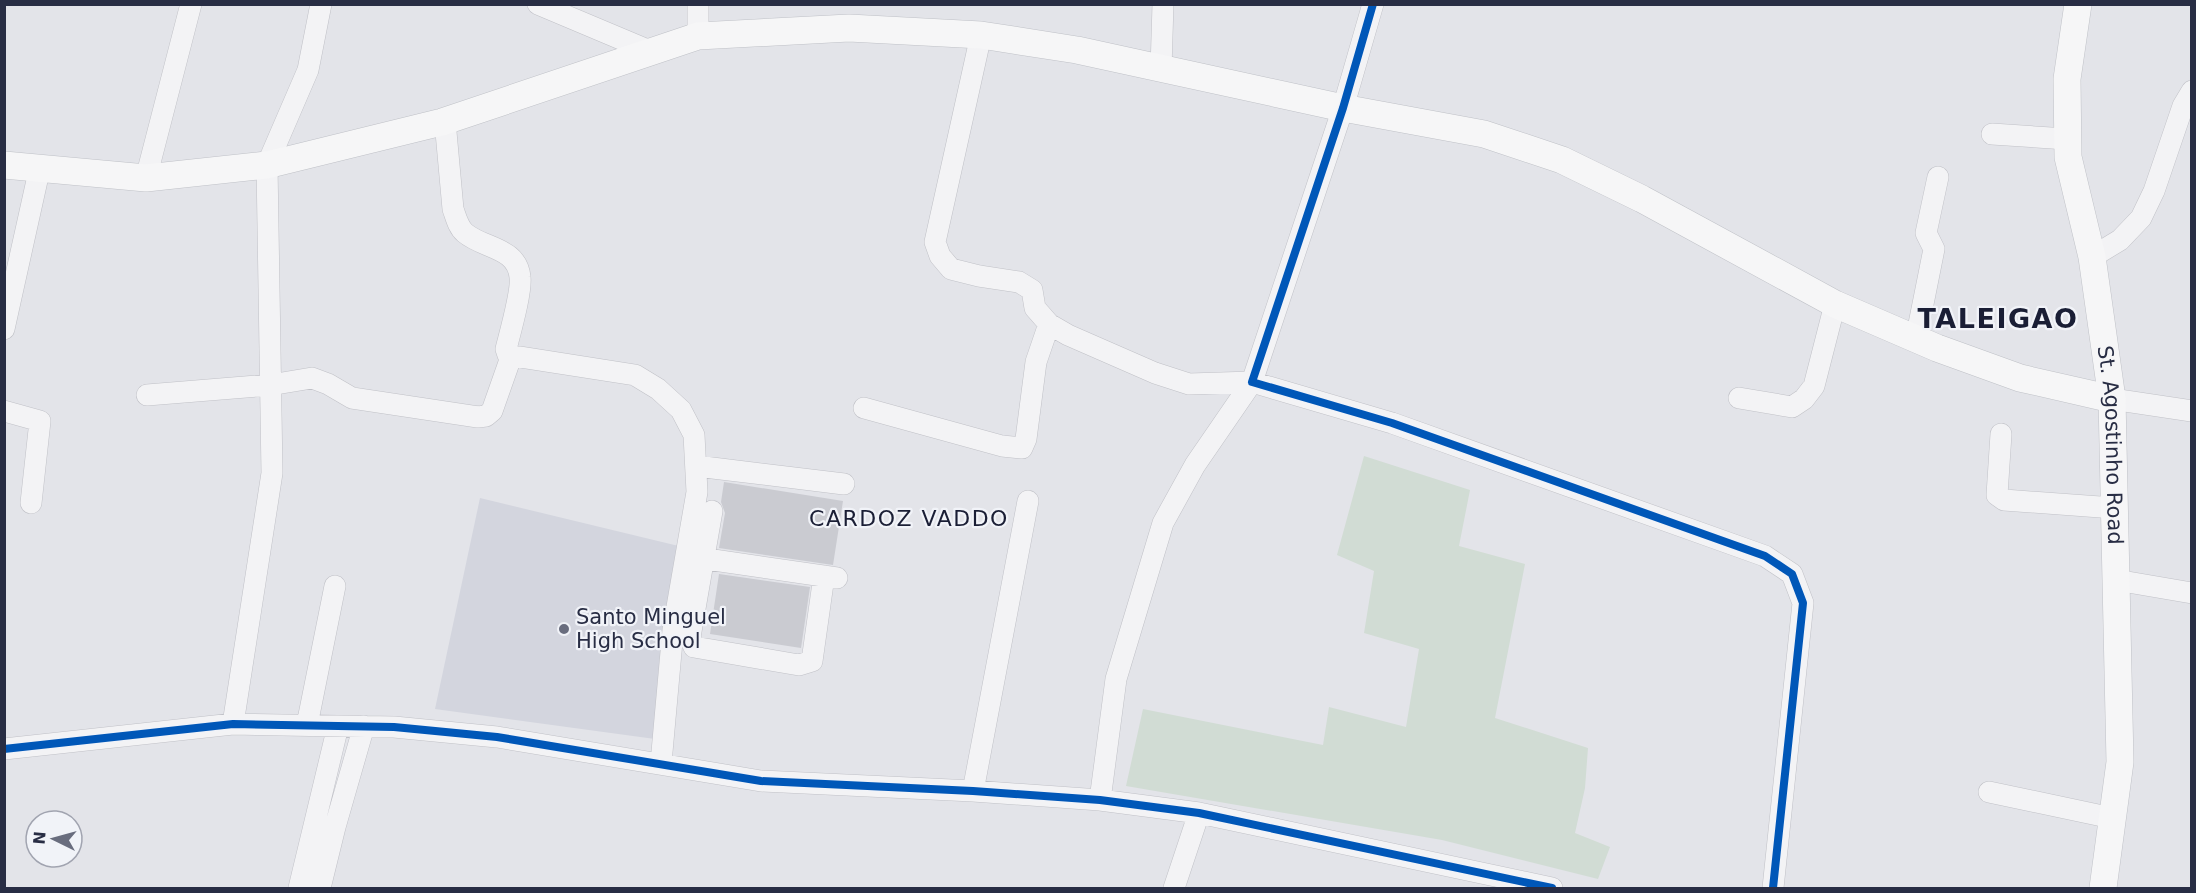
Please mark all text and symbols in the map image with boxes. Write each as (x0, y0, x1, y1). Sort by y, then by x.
district label: TALEIGAO (1918, 303, 2078, 334)
street label: St. Agostinho Road (2093, 344, 2127, 545)
district label: CARDOZ VADDO (809, 506, 1009, 531)
place label: Santo Minguel High School (576, 605, 726, 653)
marker: Santo Minguel High School (557, 622, 571, 636)
north arrow (24, 809, 84, 869)
text: N (30, 830, 50, 845)

